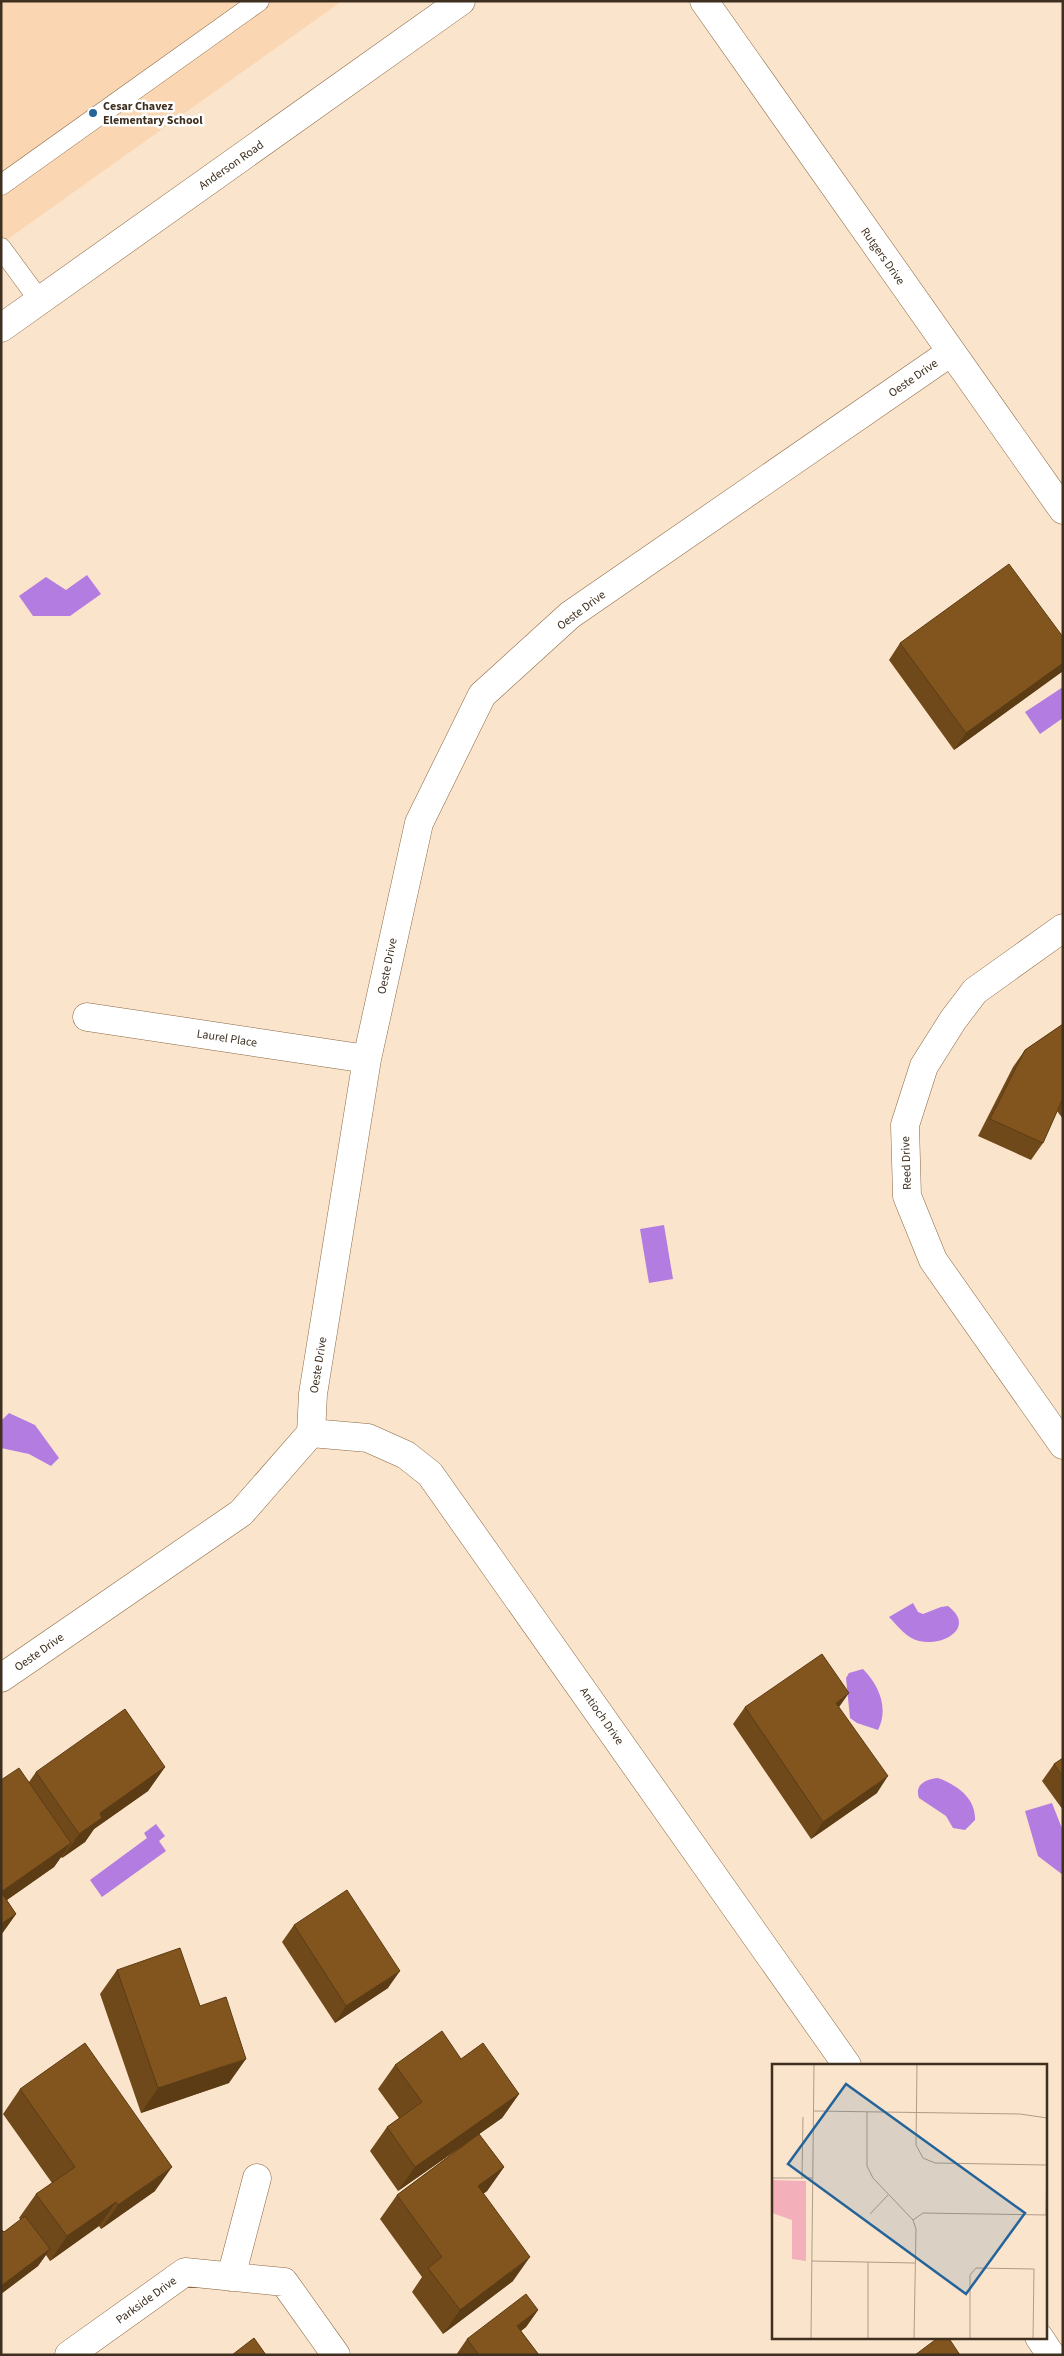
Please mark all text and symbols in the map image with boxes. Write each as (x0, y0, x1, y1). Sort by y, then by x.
place label: Cesar Chavez Elementary School (103, 98, 203, 129)
marker: Cesar Chavez Elementary School (87, 107, 99, 119)
street label: Anderson Road (195, 137, 267, 194)
street label: Rutgers Drive (857, 224, 909, 289)
street label: Oeste Drive (885, 355, 942, 402)
street label: Oeste Drive (553, 586, 609, 634)
street label: Oeste Drive (373, 936, 402, 996)
street label: Laurel Place (195, 1025, 258, 1052)
street label: Reed Drive (897, 1136, 916, 1190)
street label: Oeste Drive (306, 1336, 331, 1395)
street label: Oeste Drive (11, 1629, 68, 1676)
street label: Antioch Drive (575, 1684, 628, 1749)
inset map (772, 2064, 1046, 2338)
street label: Parkside Drive (112, 2273, 180, 2328)

